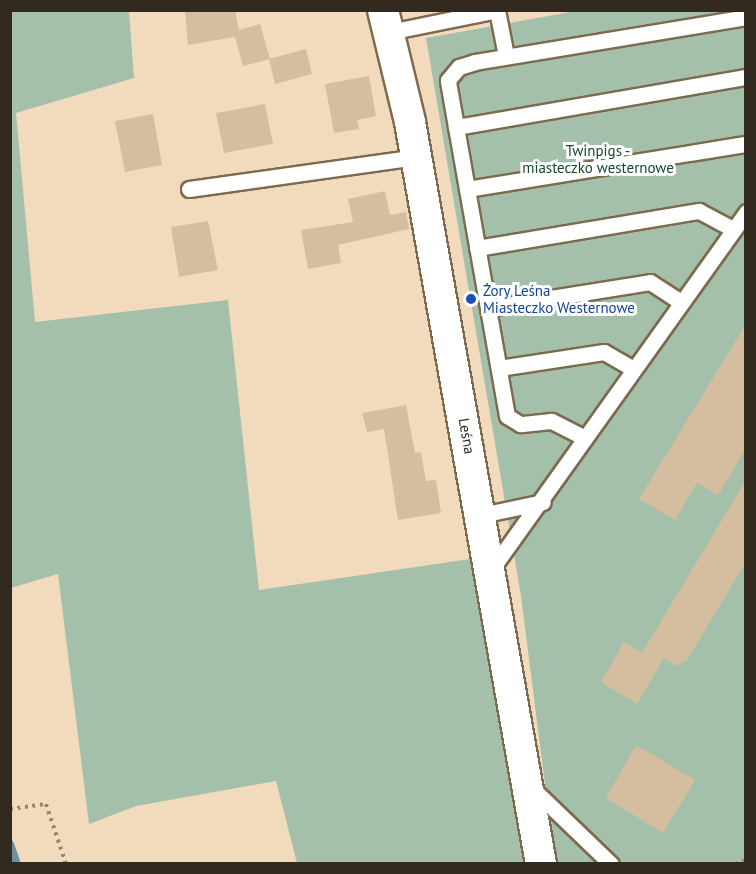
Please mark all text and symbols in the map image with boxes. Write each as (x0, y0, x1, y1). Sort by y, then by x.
park label: Twinpigs - miasteczko westernowe (522, 141, 674, 176)
place label: Żory Leśna Miasteczko Westernowe (483, 281, 635, 316)
marker: Żory Leśna Miasteczko Westernowe (464, 292, 478, 306)
street label: Leśna (455, 416, 479, 456)

